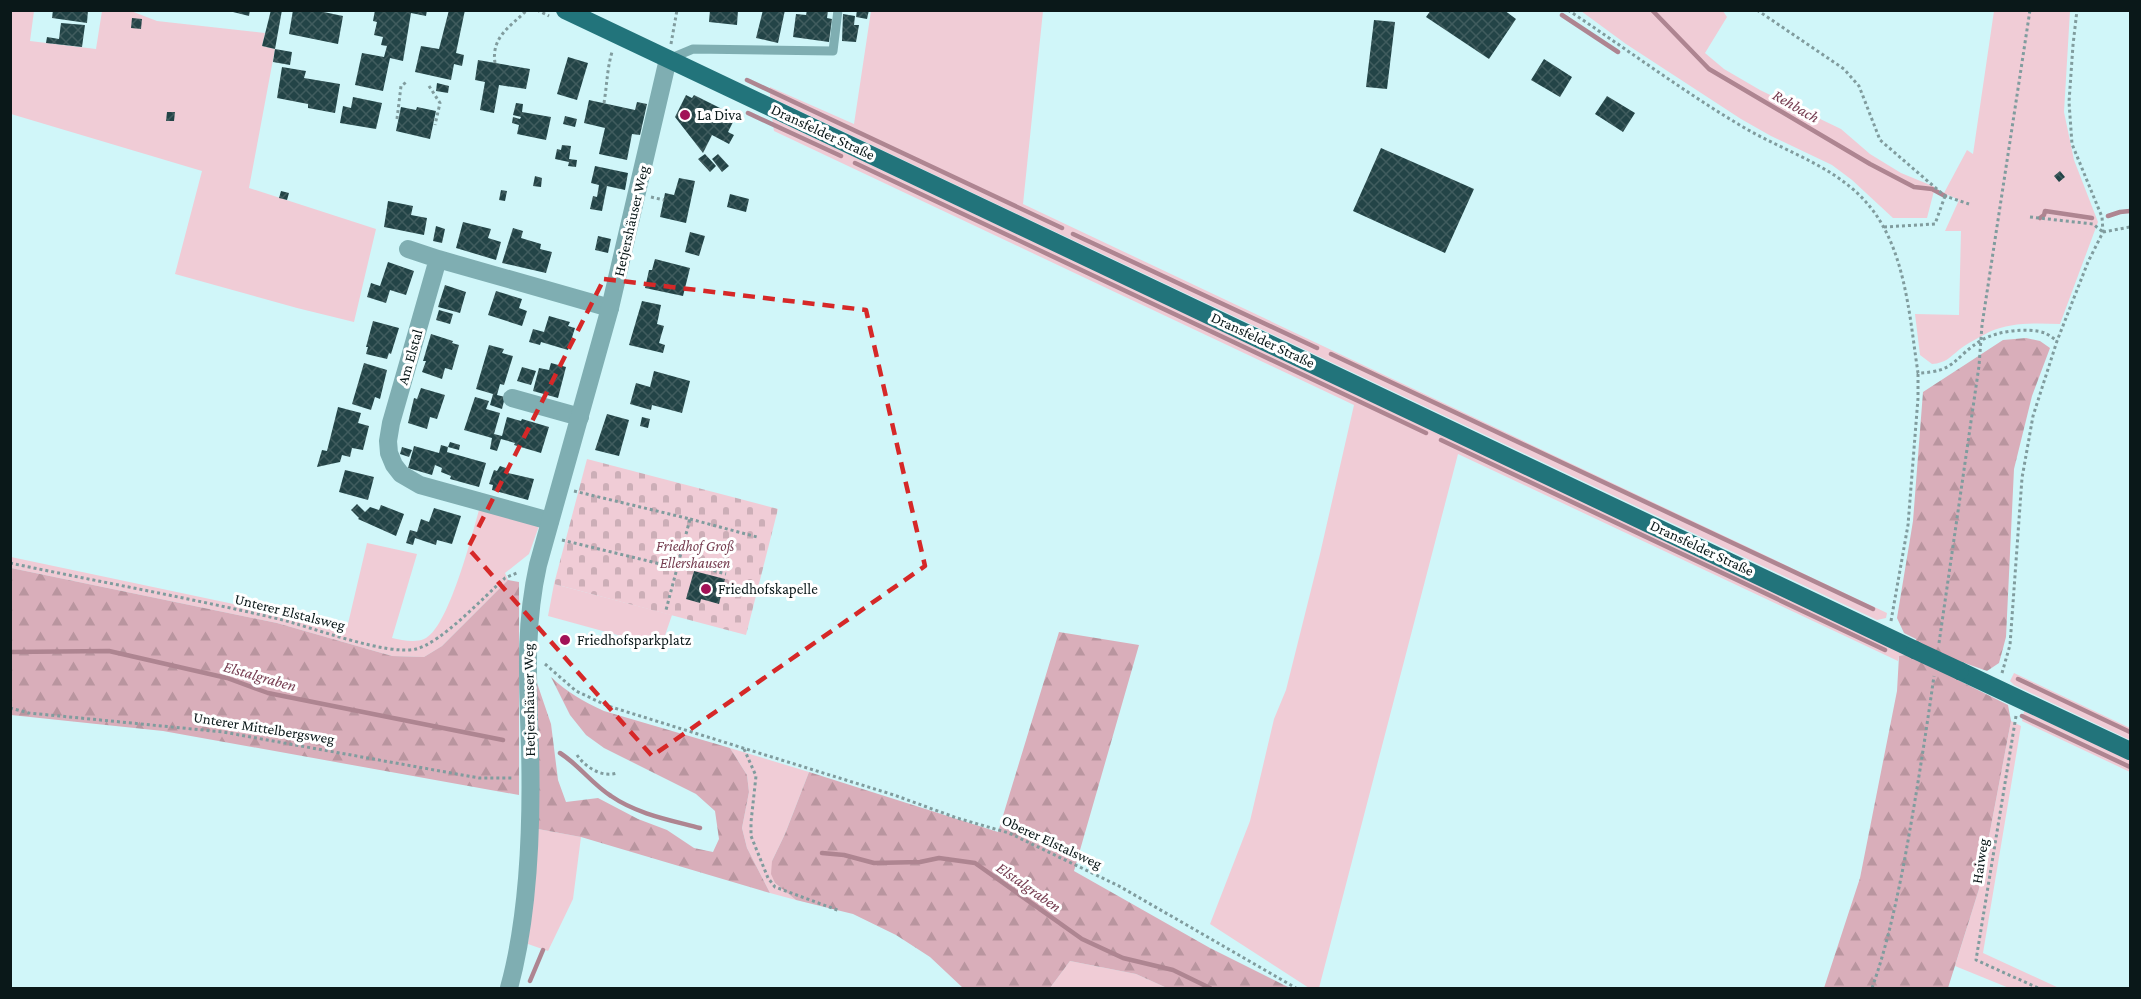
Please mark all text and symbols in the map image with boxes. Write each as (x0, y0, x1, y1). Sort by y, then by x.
water label: Rehbach (1770, 86, 1822, 126)
street label: Dransfelder Straße (769, 101, 878, 163)
place label: La Diva (697, 107, 742, 123)
marker: La Diva (678, 108, 692, 122)
street label: Hetjershäuser Weg (610, 164, 653, 278)
street label: Dransfelder Straße (1209, 309, 1318, 371)
street label: Am Elstal (394, 327, 426, 387)
street label: Dransfelder Straße (1648, 517, 1757, 579)
park label: Friedhof Groß Ellershausen (656, 538, 734, 571)
place label: Friedhofskapelle (718, 581, 818, 598)
marker: Friedhofskapelle (699, 582, 713, 596)
street label: Unterer Elstalsweg (233, 591, 347, 634)
place label: Friedhofsparkplatz (577, 632, 691, 649)
marker: Friedhofsparkplatz (558, 633, 572, 647)
street label: Hetjershäuser Weg (520, 643, 539, 757)
water label: Elstalgraben (221, 658, 298, 695)
street label: Unterer Mittelbergsweg (192, 709, 336, 748)
street label: Oberer Elstalsweg (999, 812, 1105, 873)
street label: Haiweg (1969, 837, 1992, 885)
water label: Elstalgraben (993, 859, 1065, 916)

